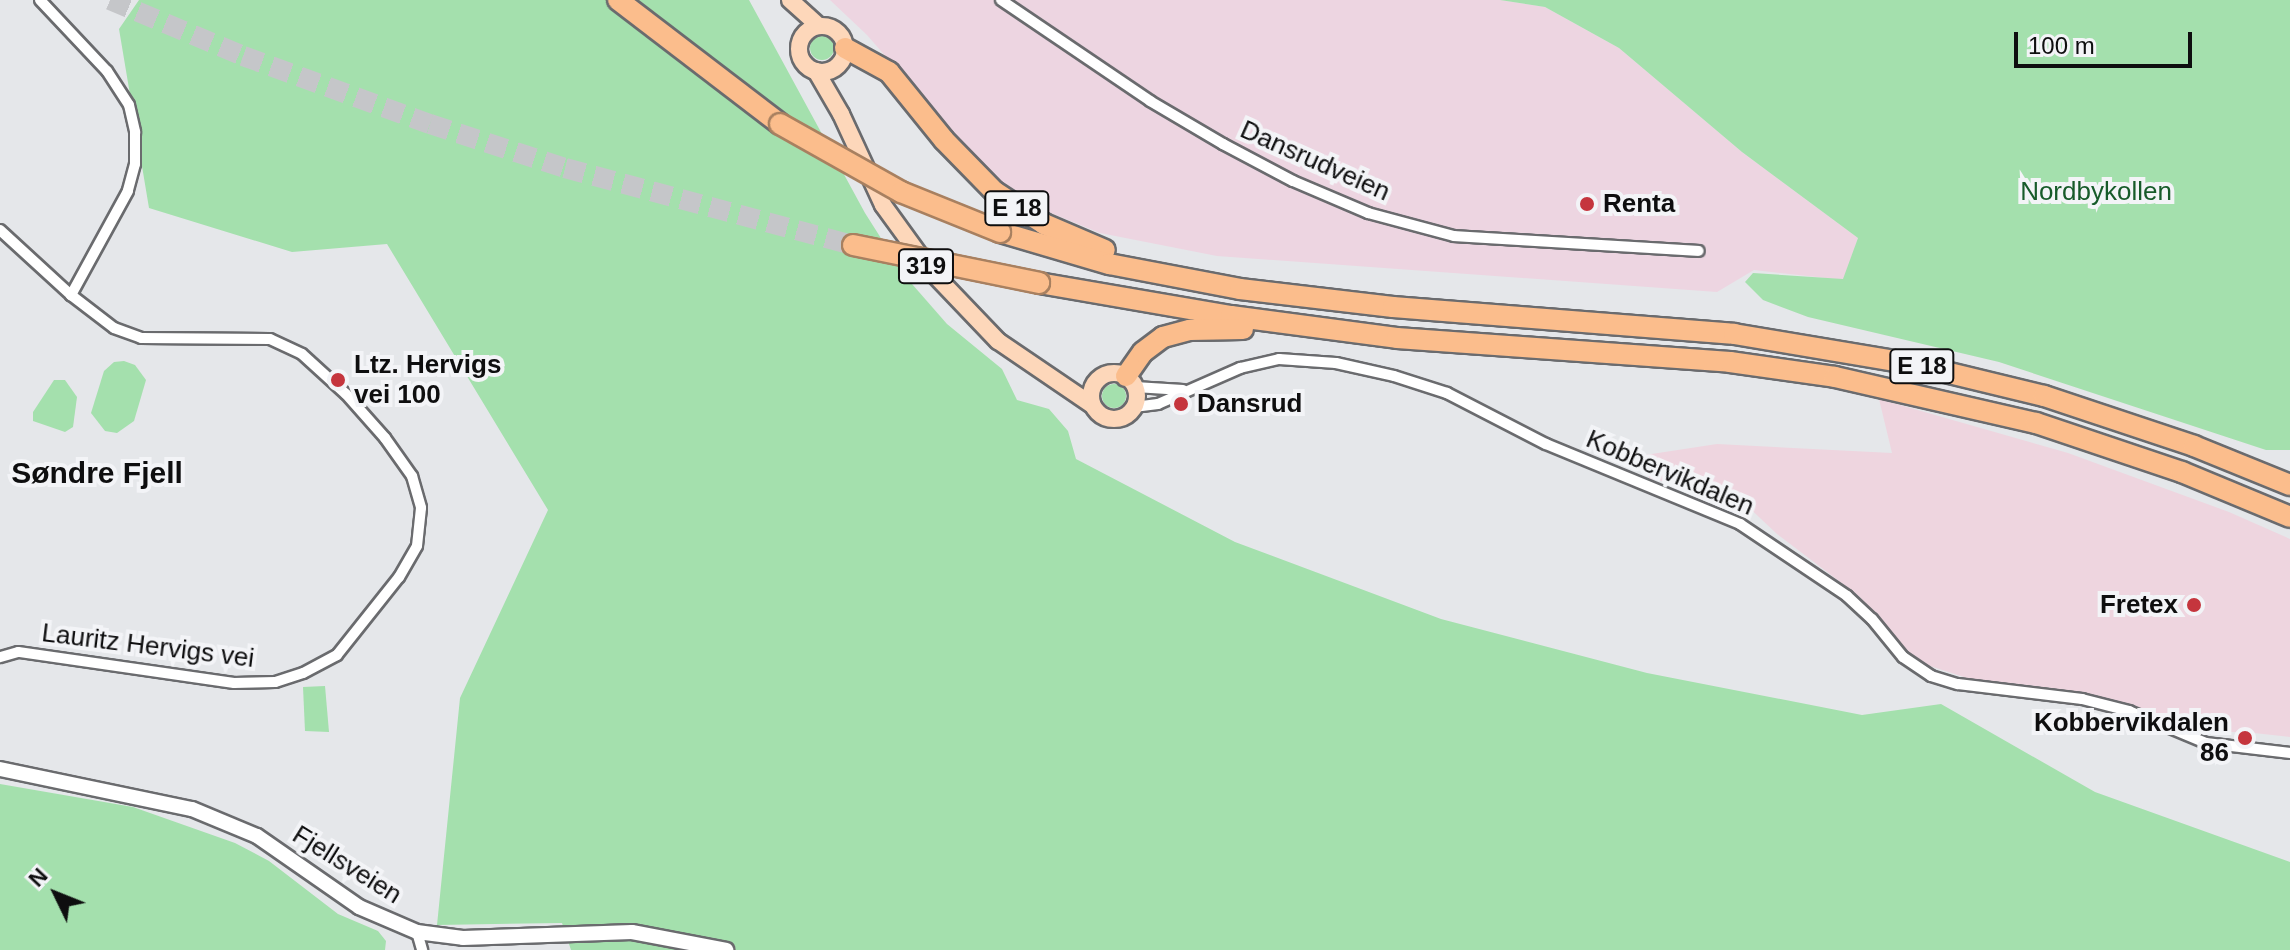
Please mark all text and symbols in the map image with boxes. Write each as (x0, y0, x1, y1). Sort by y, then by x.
scale bar (2018, 16, 2196, 66)
text: 100 m (2028, 32, 2095, 59)
street label: Dansrudveien (1235, 114, 1395, 208)
park label: Nordbykollen (2020, 176, 2172, 208)
road number: E 18 (983, 188, 1051, 228)
place label: Renta (1603, 188, 1675, 220)
marker: Renta (1578, 195, 1596, 213)
road number: 319 (896, 246, 956, 286)
road number: E 18 (1888, 346, 1956, 386)
place label: Ltz. Hervigs vei 100 (354, 349, 501, 410)
marker: Ltz. Hervigs vei 100 (329, 371, 347, 389)
place label: Dansrud (1197, 388, 1302, 420)
marker: Dansrud (1172, 395, 1190, 413)
street label: Kobbervikdalen (1581, 424, 1759, 522)
district label: Søndre Fjell (11, 455, 183, 491)
place label: Fretex (2100, 589, 2178, 621)
marker: Fretex (2185, 596, 2203, 614)
street label: Lauritz Hervigs vei (40, 617, 256, 675)
place label: Kobbervikdalen 86 (2034, 707, 2229, 768)
marker: Kobbervikdalen 86 (2236, 729, 2254, 747)
street label: Fjellsveien (287, 819, 407, 911)
north arrow (16, 854, 96, 934)
text: N (24, 863, 53, 892)

